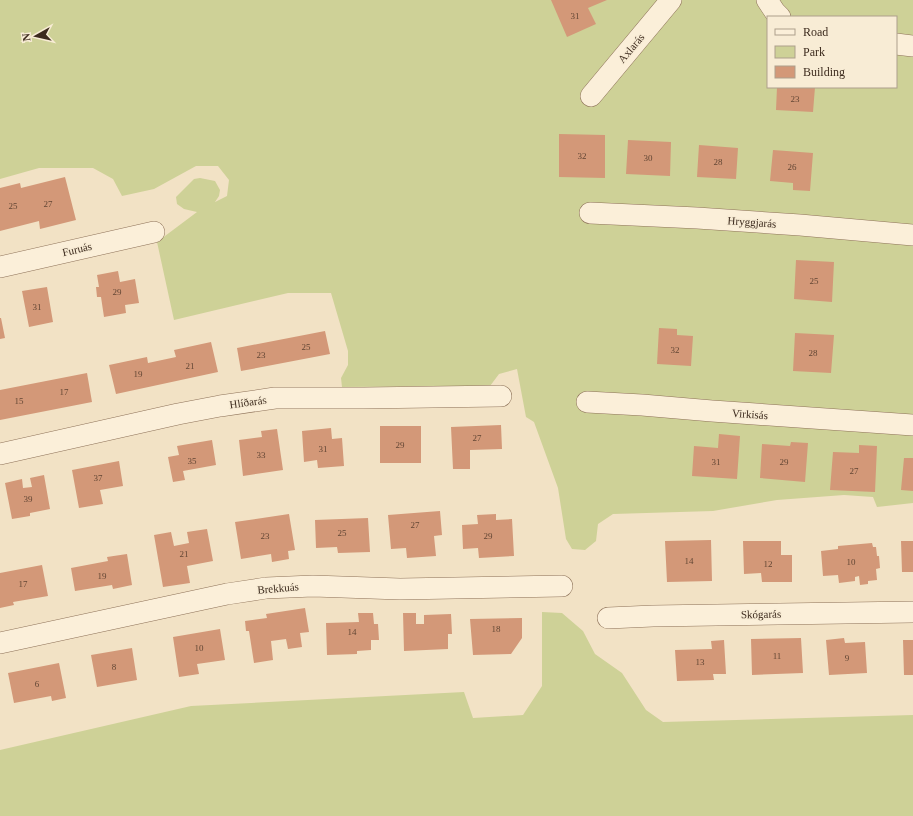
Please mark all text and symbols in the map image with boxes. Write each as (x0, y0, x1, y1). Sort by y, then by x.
house number: 31 (571, 11, 580, 21)
north arrow (16, 16, 56, 56)
legend (767, 16, 897, 88)
text: Road (803, 25, 828, 39)
street label: Axlarás (615, 31, 647, 65)
text: N (20, 33, 33, 42)
text: Park (803, 45, 825, 59)
text: Building (803, 65, 845, 79)
house number: 23 (791, 94, 800, 104)
house number: 32 (578, 151, 587, 161)
house number: 30 (644, 153, 653, 163)
house number: 28 (714, 157, 723, 167)
house number: 26 (788, 162, 797, 172)
house number: 27 (44, 199, 53, 209)
house number: 25 (9, 201, 18, 211)
street label: Hryggjarás (727, 214, 777, 230)
street label: Furuás (61, 240, 93, 258)
house number: 25 (810, 276, 819, 286)
house number: 29 (113, 287, 122, 297)
house number: 31 (33, 302, 42, 312)
house number: 25 (302, 342, 311, 352)
house number: 32 (671, 345, 680, 355)
house number: 28 (809, 348, 818, 358)
house number: 23 (257, 350, 266, 360)
house number: 21 (186, 361, 195, 371)
house number: 19 (134, 369, 143, 379)
house number: 17 (60, 387, 69, 397)
street label: Hlíðarás (229, 393, 267, 411)
house number: 15 (15, 396, 24, 406)
street label: Virkisás (732, 407, 768, 421)
house number: 27 (473, 433, 482, 443)
house number: 29 (396, 440, 405, 450)
house number: 31 (319, 444, 328, 454)
house number: 33 (257, 450, 266, 460)
house number: 35 (188, 456, 197, 466)
house number: 31 (712, 457, 721, 467)
house number: 29 (780, 457, 789, 467)
house number: 27 (850, 466, 859, 476)
house number: 37 (94, 473, 103, 483)
house number: 39 (24, 494, 33, 504)
house number: 27 (411, 520, 420, 530)
house number: 25 (338, 528, 347, 538)
house number: 23 (261, 531, 270, 541)
house number: 29 (484, 531, 493, 541)
house number: 21 (180, 549, 189, 559)
house number: 14 (685, 556, 694, 566)
house number: 10 (847, 557, 856, 567)
house number: 12 (764, 559, 773, 569)
house number: 19 (98, 571, 107, 581)
house number: 17 (19, 579, 28, 589)
street label: Brekkuás (257, 580, 299, 596)
street label: Skógarás (741, 608, 781, 620)
house number: 18 (492, 624, 501, 634)
house number: 14 (348, 627, 357, 637)
house number: 10 (195, 643, 204, 653)
house number: 11 (773, 651, 781, 661)
house number: 9 (845, 653, 850, 663)
house number: 13 (696, 657, 705, 667)
house number: 8 (112, 662, 117, 672)
house number: 6 (35, 679, 40, 689)

